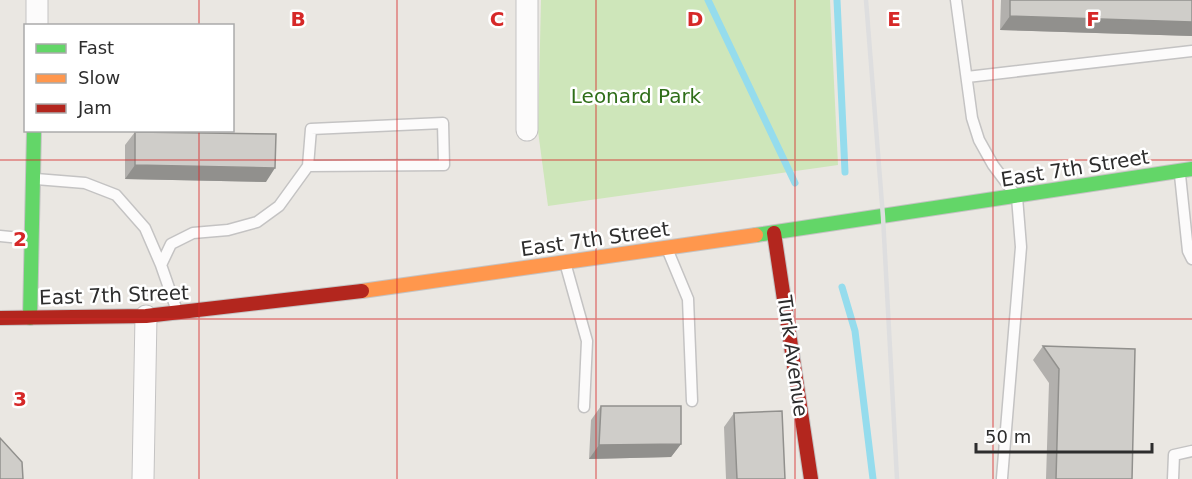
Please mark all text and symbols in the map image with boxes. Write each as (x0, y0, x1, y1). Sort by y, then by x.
text: B (290, 7, 306, 31)
text: C (490, 7, 504, 31)
text: D (687, 7, 703, 31)
text: E (887, 7, 901, 31)
text: F (1086, 7, 1100, 31)
legend (24, 24, 234, 132)
text: Fast (78, 37, 114, 58)
text: Slow (78, 67, 120, 88)
park label: Leonard Park (571, 84, 702, 108)
text: Jam (77, 97, 112, 118)
street label: East 7th Street (999, 144, 1151, 192)
street label: East 7th Street (519, 217, 671, 261)
text: 2 (13, 227, 27, 251)
street label: East 7th Street (39, 280, 189, 310)
street label: Turk Avenue (772, 293, 813, 418)
text: 3 (13, 387, 27, 411)
scale bar (976, 416, 1152, 454)
text: 50 m (985, 426, 1031, 447)

